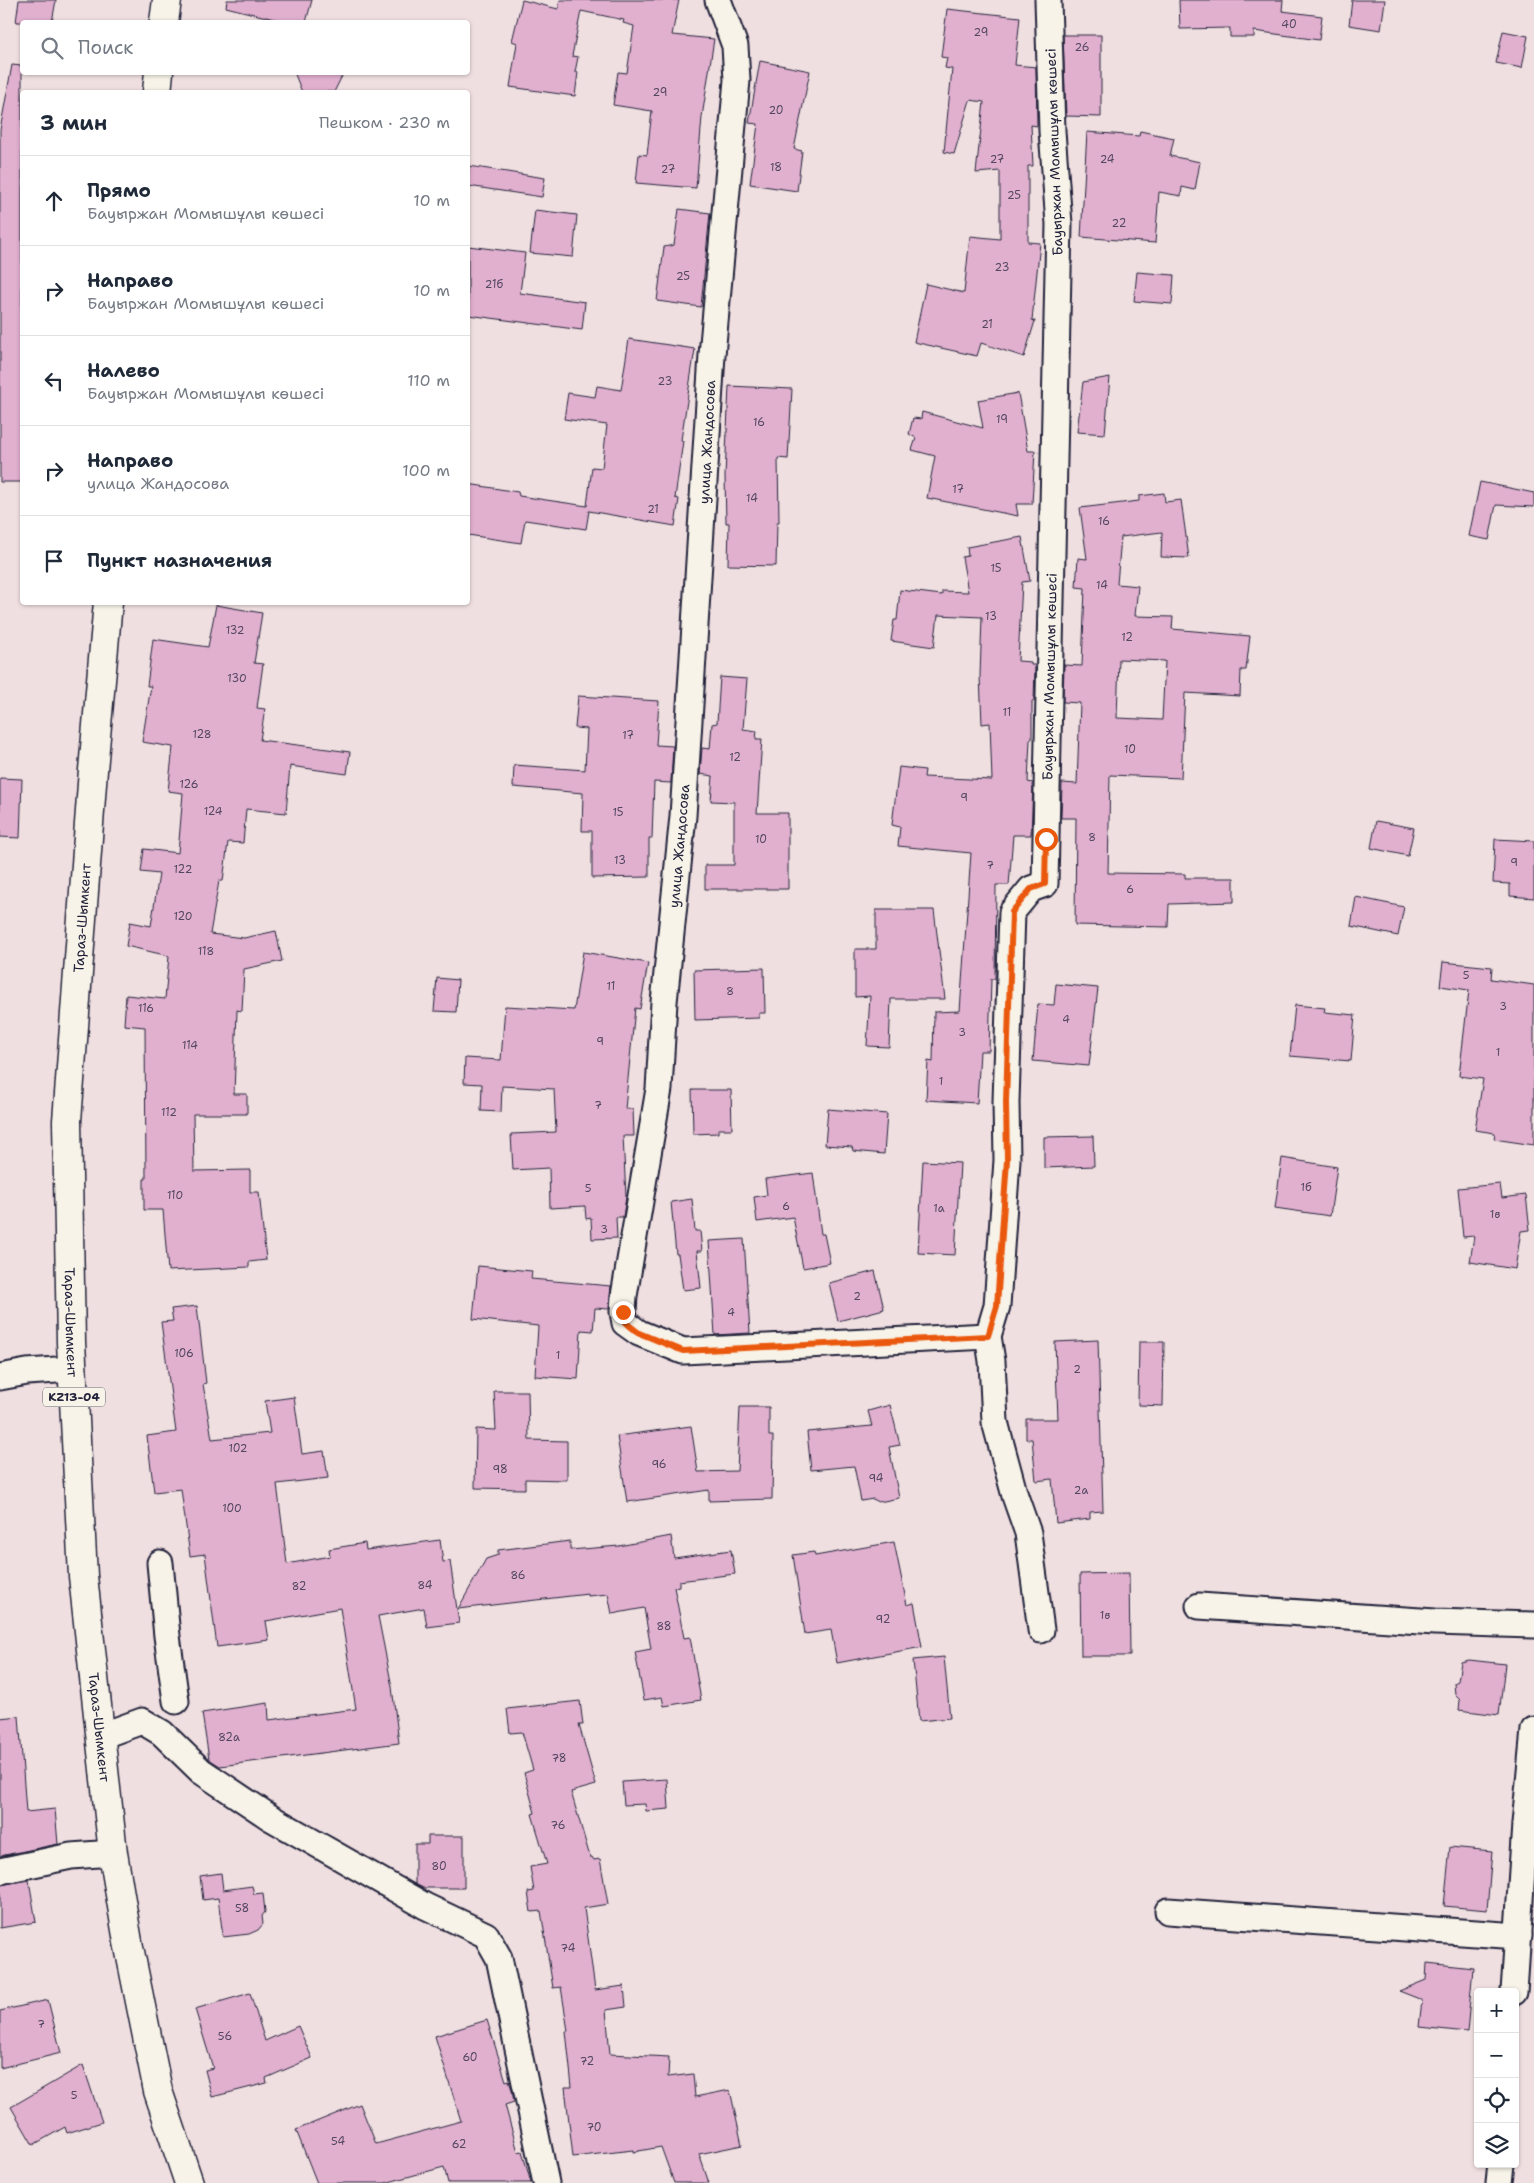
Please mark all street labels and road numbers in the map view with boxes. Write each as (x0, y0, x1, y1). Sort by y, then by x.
street label: Бауыржан Момышұлы көшесі (1041, 48, 1067, 256)
street label: улица Жандосова (695, 379, 719, 505)
street label: Бауыржан Момышұлы көшесі (1038, 573, 1061, 781)
street label: улица Жандосова (665, 783, 693, 909)
street label: Тараз-Шымкент (69, 862, 95, 973)
street label: Тараз-Шымкент (61, 1267, 82, 1379)
road number: KZ13-04 (43, 1388, 105, 1406)
street label: Тараз-Шымкент (85, 1672, 114, 1784)

